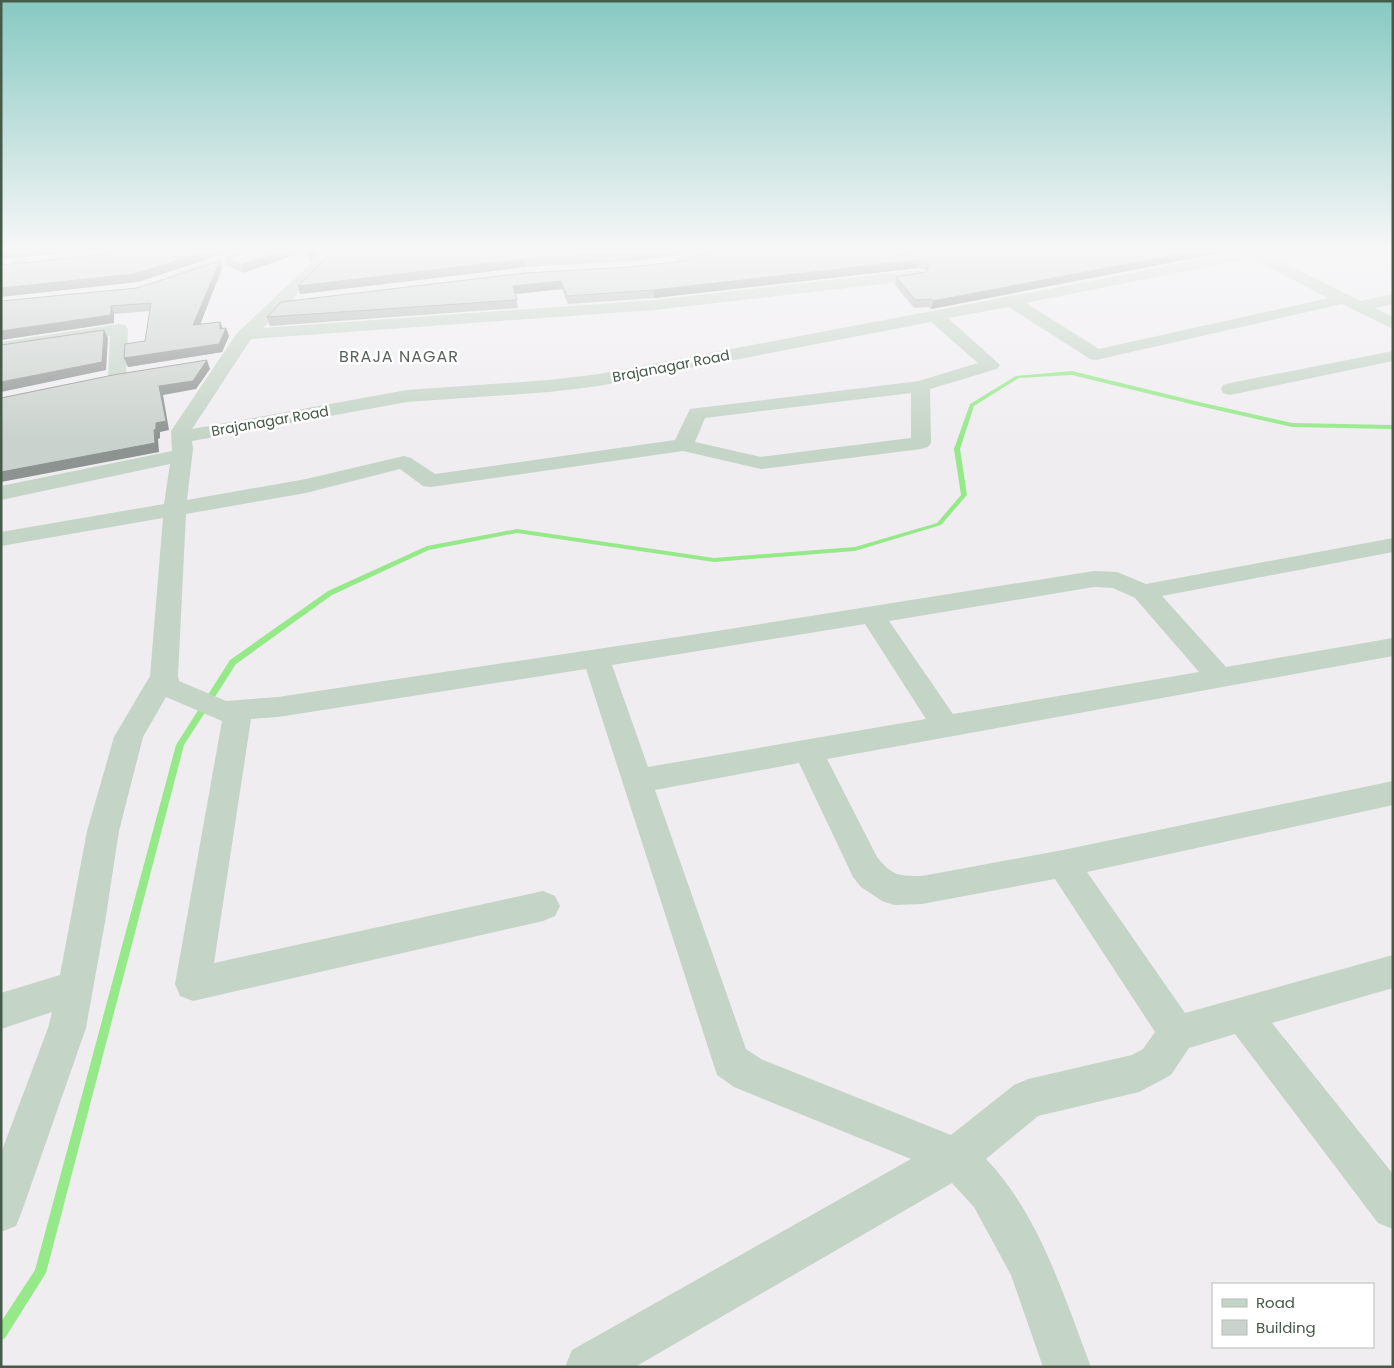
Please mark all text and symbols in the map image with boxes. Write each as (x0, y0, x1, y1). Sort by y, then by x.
district label: BRAJA NAGAR (339, 345, 459, 368)
street label: Brajanagar Road (611, 345, 731, 387)
street label: Brajanagar Road (210, 401, 330, 441)
legend (1212, 1283, 1374, 1348)
text: Road (1256, 1292, 1295, 1313)
text: Building (1256, 1317, 1316, 1338)

